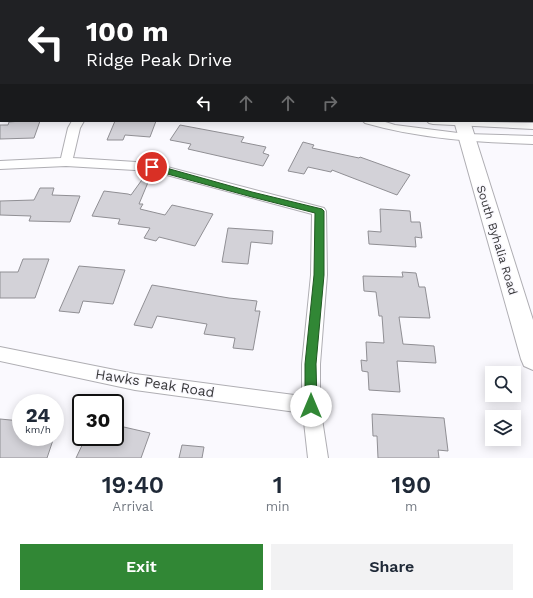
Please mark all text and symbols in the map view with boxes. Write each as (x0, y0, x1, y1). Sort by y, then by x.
text: 100 m (86, 15, 169, 48)
icon: left (20, 16, 72, 68)
text: Ridge Peak Drive (86, 49, 232, 70)
icon: left (193, 92, 215, 114)
icon: ahead (235, 92, 257, 114)
icon: ahead (277, 92, 299, 114)
icon: right (319, 92, 341, 114)
pin (135, 150, 169, 184)
icon: arrive (141, 156, 163, 178)
street label: South Byhalia Road (474, 184, 520, 296)
street label: Hawks Peak Road (94, 366, 216, 400)
map controls (485, 366, 521, 446)
button: search (485, 366, 521, 402)
position arrow (290, 385, 332, 427)
speed limit sign: 30 (72, 394, 124, 446)
text: 24 (26, 403, 50, 427)
button: layers (485, 410, 521, 446)
text: km/h (25, 424, 51, 435)
text: 19:40 (102, 471, 164, 499)
text: 1 (273, 471, 283, 499)
text: 190 (391, 471, 431, 499)
text: Arrival (113, 499, 153, 514)
text: min (266, 499, 290, 514)
text: m (405, 499, 418, 514)
button: Exit (20, 544, 263, 590)
button: Share (271, 544, 513, 590)

